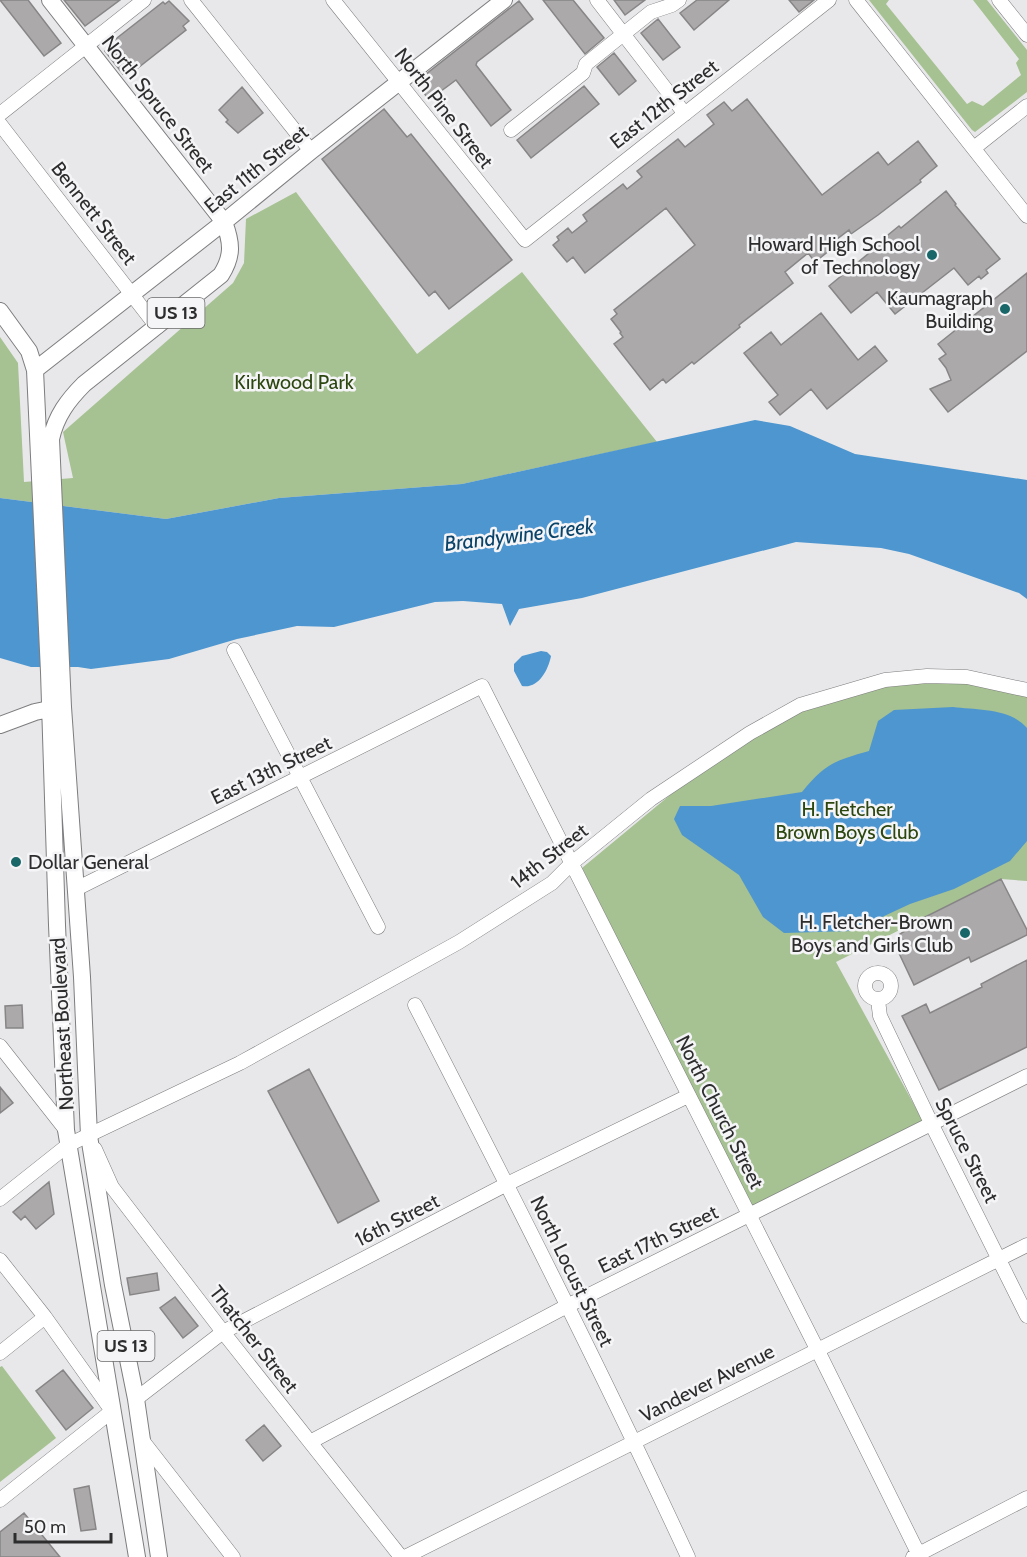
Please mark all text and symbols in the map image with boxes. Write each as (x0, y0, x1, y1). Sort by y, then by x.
street label: North Spruce Street (97, 31, 219, 178)
street label: North Pine Street (390, 43, 499, 173)
street label: East 12th Street (605, 54, 723, 154)
street label: East 11th Street (199, 120, 313, 218)
street label: Bennett Street (46, 157, 142, 270)
place label: Howard High School of Technology (748, 232, 920, 279)
marker: Howard High School of Technology (925, 248, 939, 262)
place label: Kaumagraph Building (887, 286, 994, 333)
road number: US 13 (148, 298, 204, 328)
marker: Kaumagraph Building (998, 302, 1012, 316)
park label: Kirkwood Park (234, 370, 354, 394)
water label: Brandywine Creek (443, 513, 596, 556)
street label: East 13th Street (207, 730, 335, 810)
park label: H. Fletcher Brown Boys Club (775, 797, 919, 844)
street label: 14th Street (506, 818, 593, 894)
place label: Dollar General (28, 850, 149, 874)
marker: Dollar General (9, 855, 23, 869)
place label: H. Fletcher-Brown Boys and Girls Club (791, 910, 953, 957)
marker: H. Fletcher-Brown Boys and Girls Club (958, 926, 972, 940)
street label: Northeast Boulevard (45, 937, 79, 1111)
street label: North Church Street (671, 1031, 769, 1193)
street label: Spruce Street (930, 1094, 1004, 1207)
street label: 16th Street (351, 1188, 443, 1251)
street label: North Locust Street (525, 1192, 619, 1350)
street label: East 17th Street (594, 1200, 722, 1278)
street label: Thatcher Street (205, 1280, 304, 1398)
road number: US 13 (98, 1331, 154, 1361)
street label: Vandever Avenue (636, 1339, 778, 1427)
scale bar (15, 1506, 111, 1544)
text: 50 m (24, 1516, 66, 1538)

